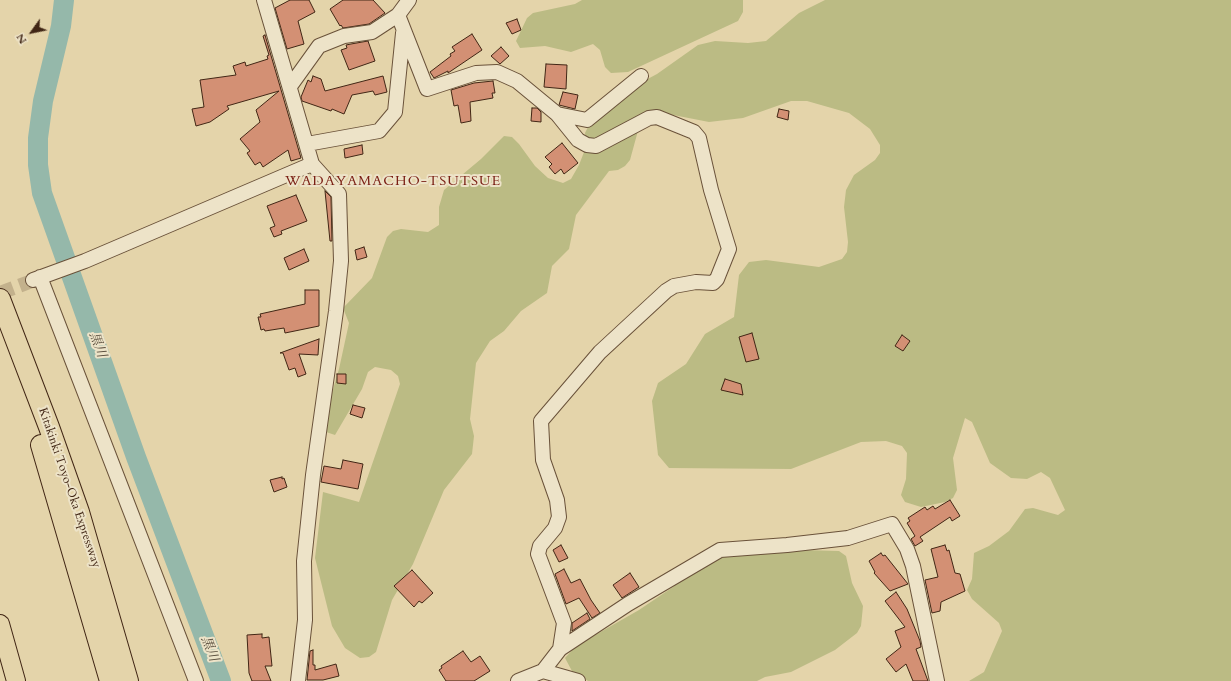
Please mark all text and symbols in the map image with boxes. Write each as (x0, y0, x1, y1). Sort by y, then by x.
north arrow (12, 12, 52, 52)
text: N (13, 31, 30, 47)
district label: WADAYAMACHO-TSUTSUE (285, 174, 501, 190)
water label: 黒川 (85, 330, 109, 360)
street label: Kitakinki Toyo-Oka Expressway (35, 406, 103, 570)
water label: 黒川 (197, 634, 221, 664)

